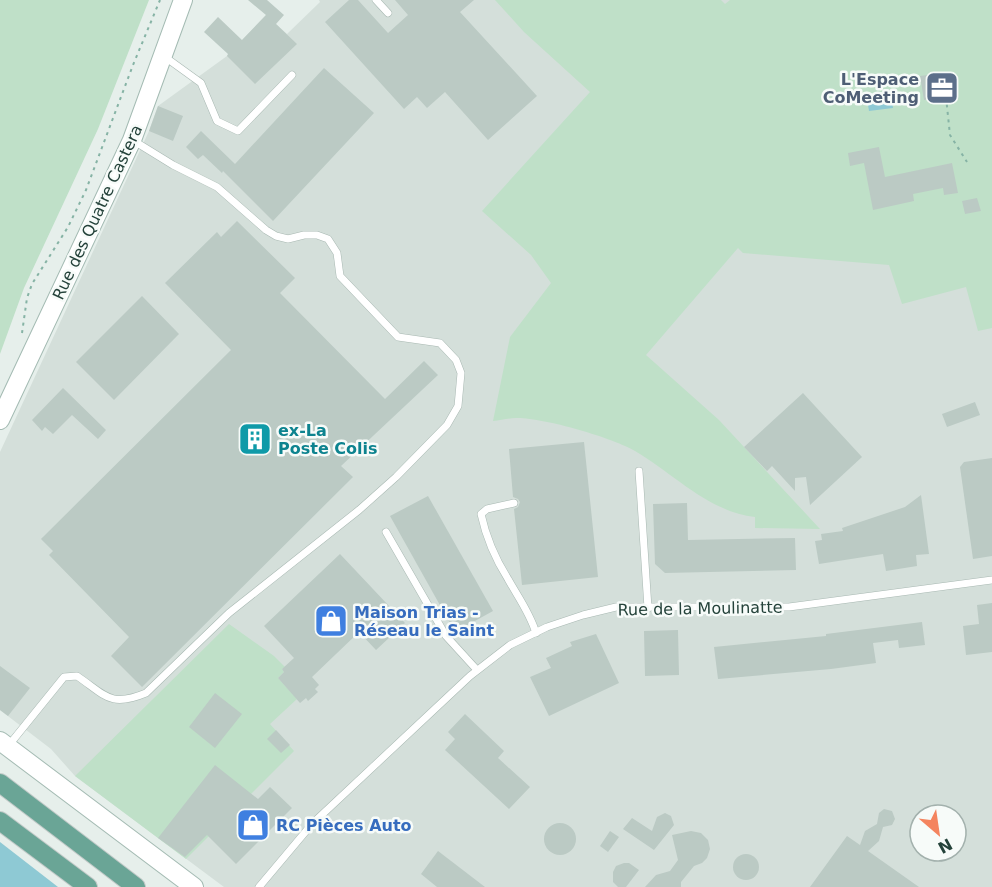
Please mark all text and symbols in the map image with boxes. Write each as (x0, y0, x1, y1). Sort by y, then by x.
place label: L'Espace CoMeeting (823, 70, 919, 107)
office icon: L'Espace CoMeeting (924, 70, 960, 106)
street label: Rue des Quatre Castera (49, 122, 146, 303)
building icon: ex-La Poste Colis (237, 421, 273, 457)
place label: ex-La Poste Colis (278, 421, 378, 458)
street label: Rue de la Moulinatte (617, 598, 783, 619)
shop icon: Maison Trias - Réseau le Saint (313, 603, 349, 639)
place label: Maison Trias - Réseau le Saint (354, 603, 494, 640)
north arrow (908, 803, 968, 863)
shop icon: RC Pièces Auto (235, 807, 271, 843)
place label: RC Pièces Auto (276, 816, 412, 835)
text: N (935, 834, 955, 857)

